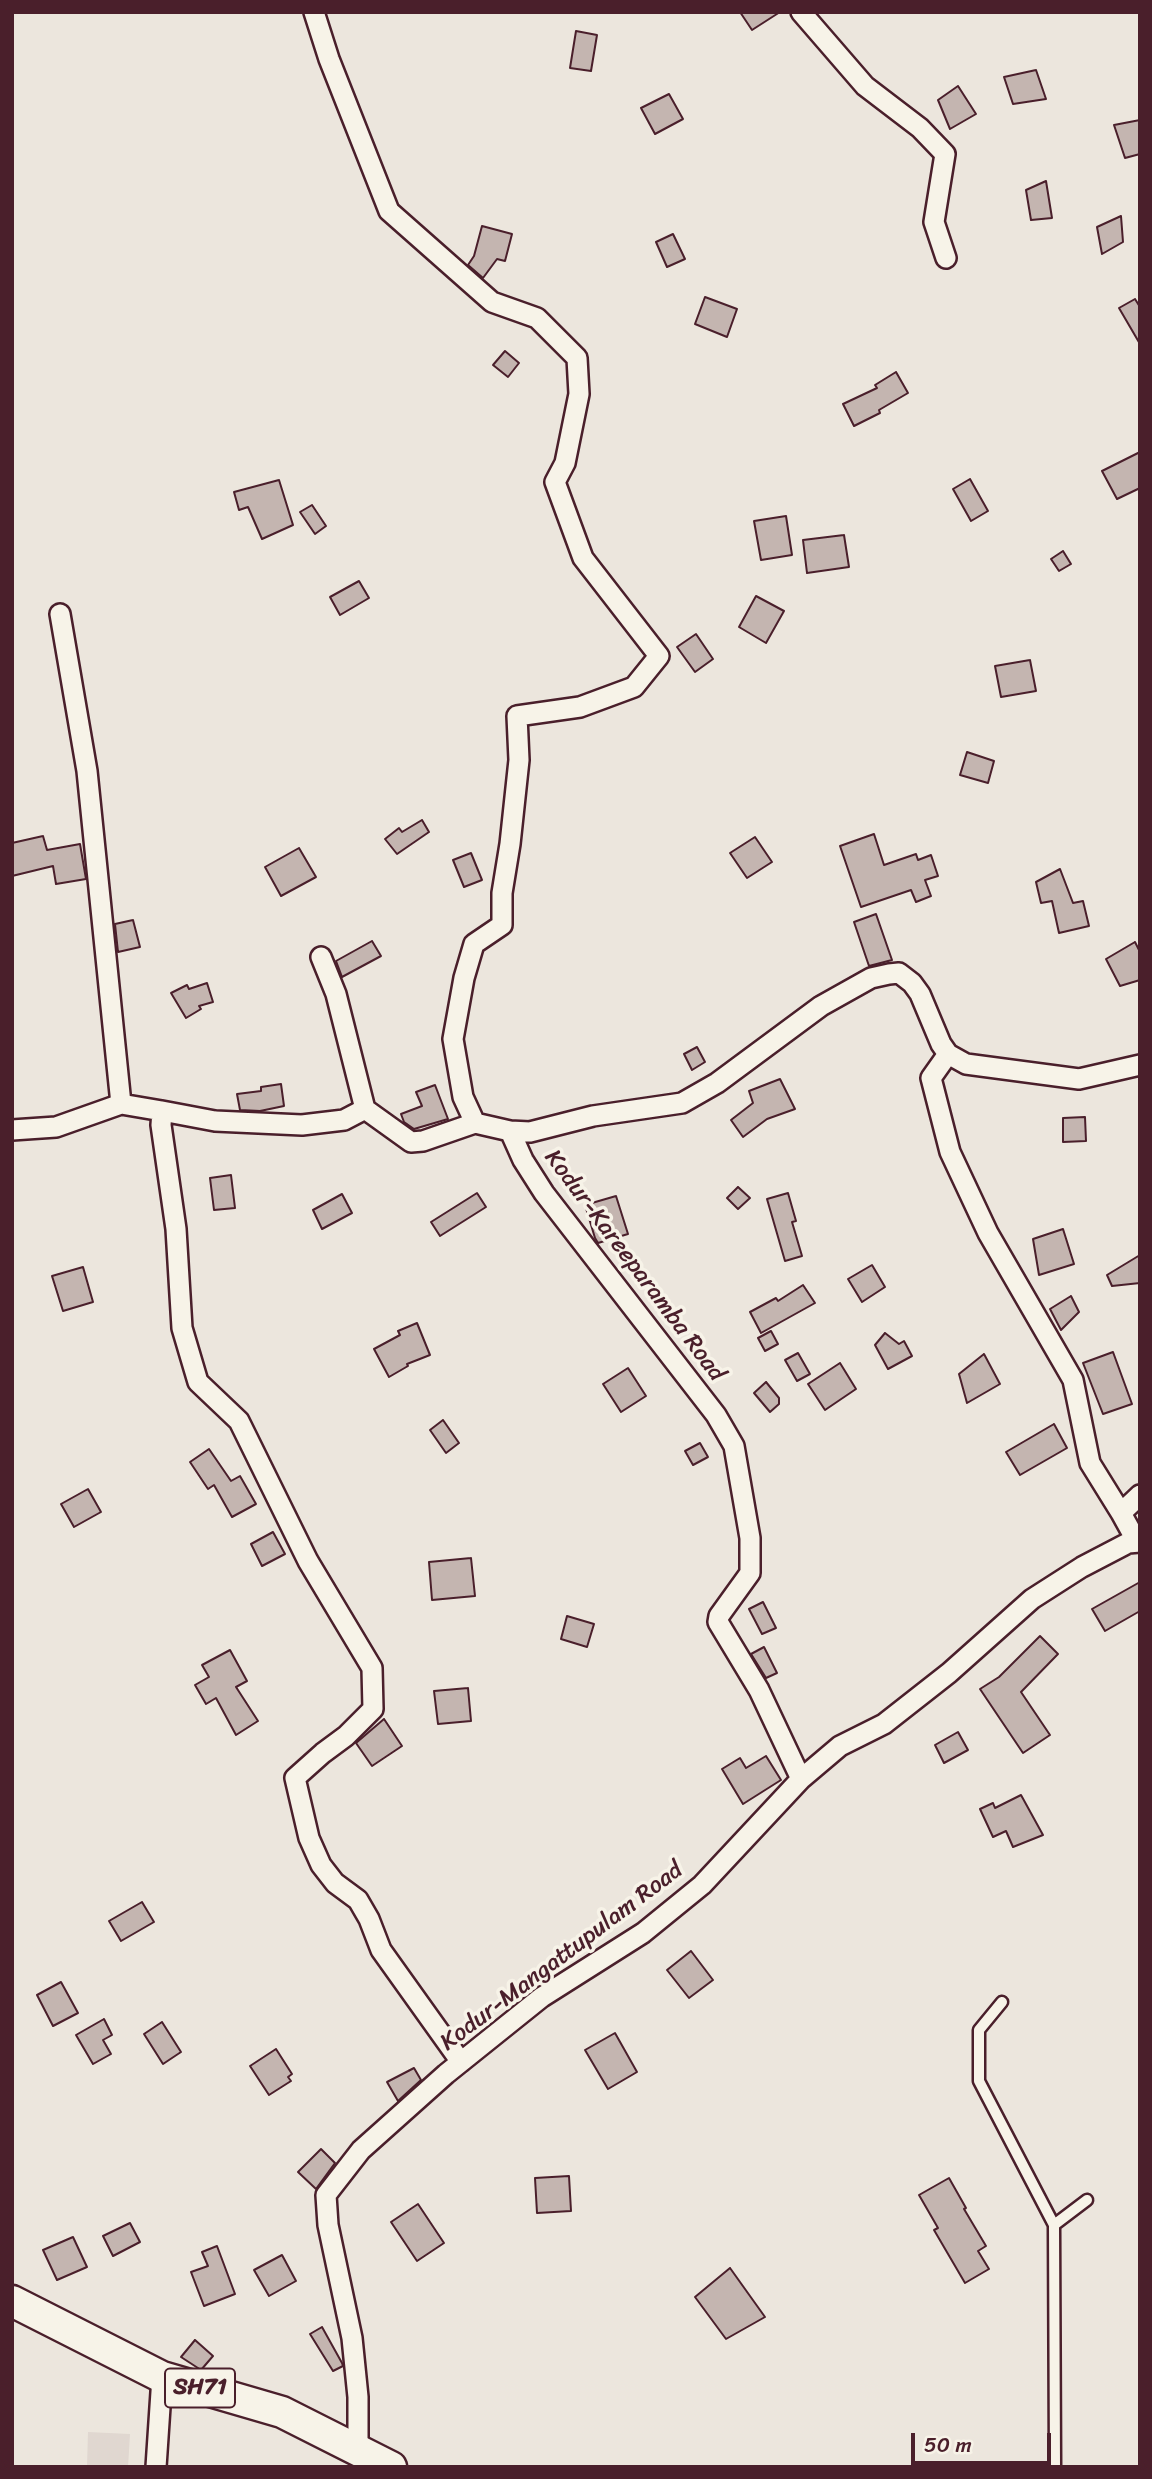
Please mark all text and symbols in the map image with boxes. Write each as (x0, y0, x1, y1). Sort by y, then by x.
street label: Kodur-Kareeparamba Road (538, 1145, 730, 1387)
street label: Kodur-Mangattupulam Road (435, 1856, 689, 2058)
road number: SH71 (165, 2368, 235, 2408)
scale bar (914, 2420, 1054, 2464)
text: 50 m (924, 2426, 972, 2464)

